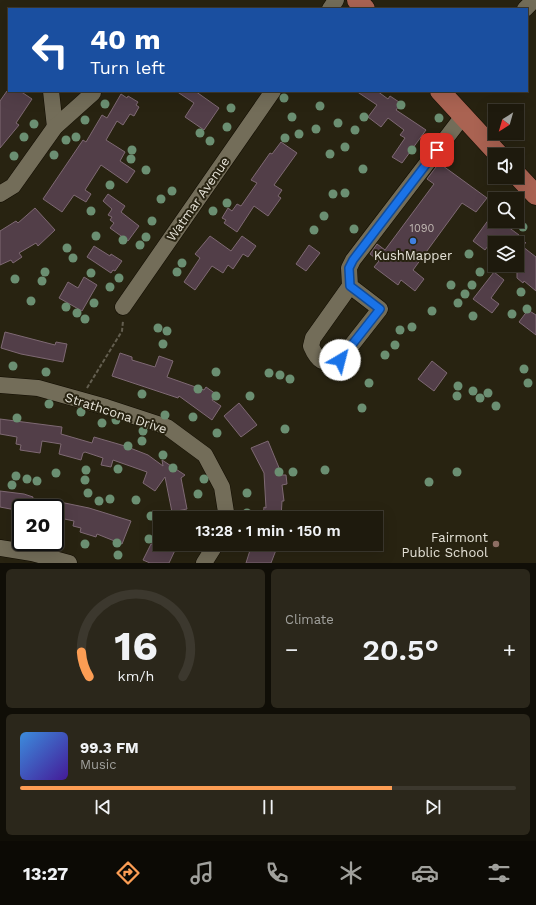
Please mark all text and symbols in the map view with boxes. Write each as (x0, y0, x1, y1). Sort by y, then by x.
text: 40 m (90, 23, 160, 56)
icon: left (24, 24, 76, 76)
text: Turn left (90, 57, 165, 78)
north arrow (488, 104, 524, 140)
map controls (488, 104, 524, 272)
pin (420, 133, 454, 167)
icon: arrive (426, 139, 448, 161)
button: sound (488, 148, 524, 184)
street label: Watmar Avenue (163, 154, 233, 244)
button: search (488, 192, 524, 228)
house number: 1090 (410, 222, 435, 235)
marker: KushMapper (408, 236, 418, 246)
button: layers (488, 236, 524, 272)
place label: KushMapper (374, 248, 452, 263)
position arrow (319, 339, 361, 381)
street label: Strathcona Drive (63, 389, 169, 437)
speed limit sign: 20 (12, 499, 64, 551)
text: 13:28 · 1 min · 150 m (195, 522, 341, 540)
place label: Fairmont Public School (402, 530, 489, 560)
marker: Fairmont Public School (491, 539, 501, 549)
text: Climate (285, 612, 334, 627)
text: 16 (114, 620, 157, 669)
text: 20.5° (362, 632, 439, 667)
text: − (285, 637, 298, 662)
text: + (503, 637, 516, 662)
text: km/h (117, 667, 154, 683)
text: 99.3 FM (80, 739, 139, 757)
text: Music (80, 757, 117, 772)
icon: previous (92, 796, 114, 818)
icon: pause (257, 796, 279, 818)
icon: next (422, 796, 444, 818)
icon: directions (114, 859, 142, 887)
icon: music (188, 859, 216, 887)
icon: phone (263, 859, 291, 887)
icon: climate (337, 859, 365, 887)
icon: car (411, 859, 439, 887)
icon: filters (485, 859, 513, 887)
text: 13:27 (23, 863, 68, 884)

